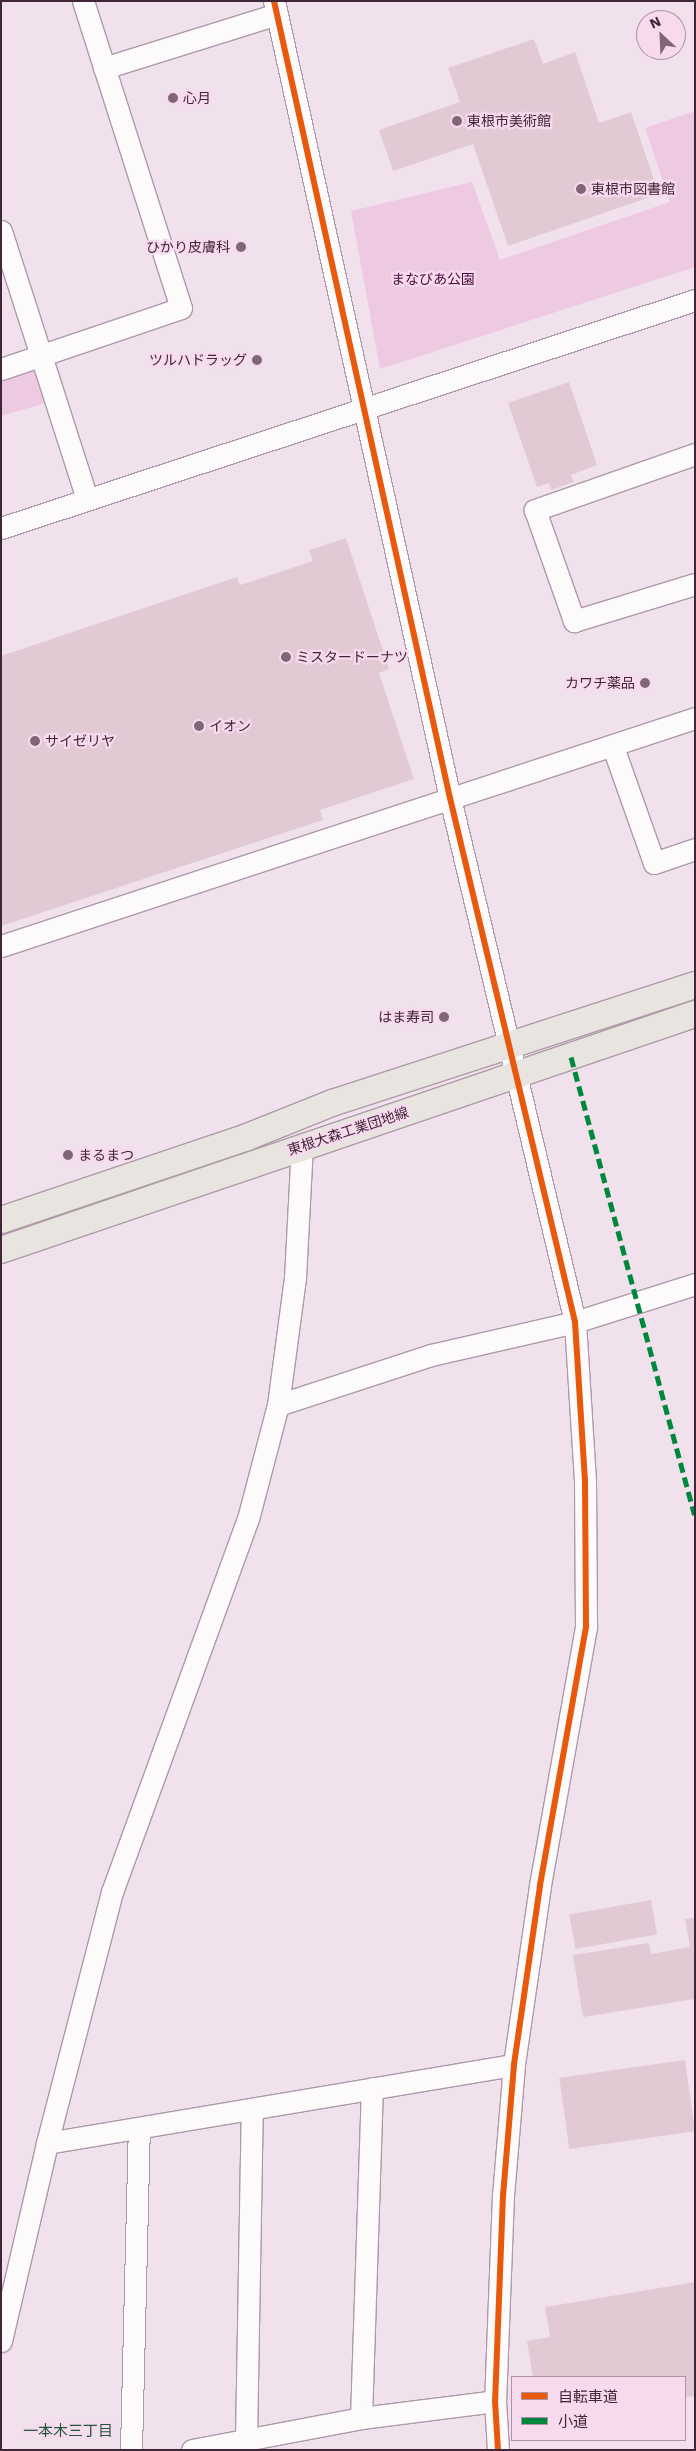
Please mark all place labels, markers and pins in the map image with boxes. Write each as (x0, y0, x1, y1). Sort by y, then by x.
place label: 心月 (183, 90, 211, 106)
marker: 心月 (167, 92, 179, 104)
place label: 東根市美術館 (467, 113, 551, 129)
marker: 東根市美術館 (451, 115, 463, 127)
place label: 東根市図書館 (591, 181, 675, 197)
marker: 東根市図書館 (575, 183, 587, 195)
place label: ひかり皮膚科 (146, 239, 230, 255)
marker: ひかり皮膚科 (234, 240, 248, 254)
place label: ツルハドラッグ (149, 352, 247, 368)
marker: ツルハドラッグ (251, 354, 263, 366)
place label: ミスタードーナツ (296, 649, 408, 665)
marker: ミスタードーナツ (280, 651, 292, 663)
place label: カワチ薬品 (565, 675, 635, 691)
marker: カワチ薬品 (639, 677, 651, 689)
place label: イオン (209, 718, 251, 734)
marker: イオン (193, 720, 205, 732)
place label: サイゼリヤ (45, 733, 115, 749)
marker: サイゼリヤ (29, 735, 41, 747)
place label: はま寿司 (378, 1009, 434, 1025)
marker: はま寿司 (438, 1011, 450, 1023)
place label: まるまつ (78, 1147, 134, 1163)
marker: まるまつ (62, 1149, 74, 1161)

